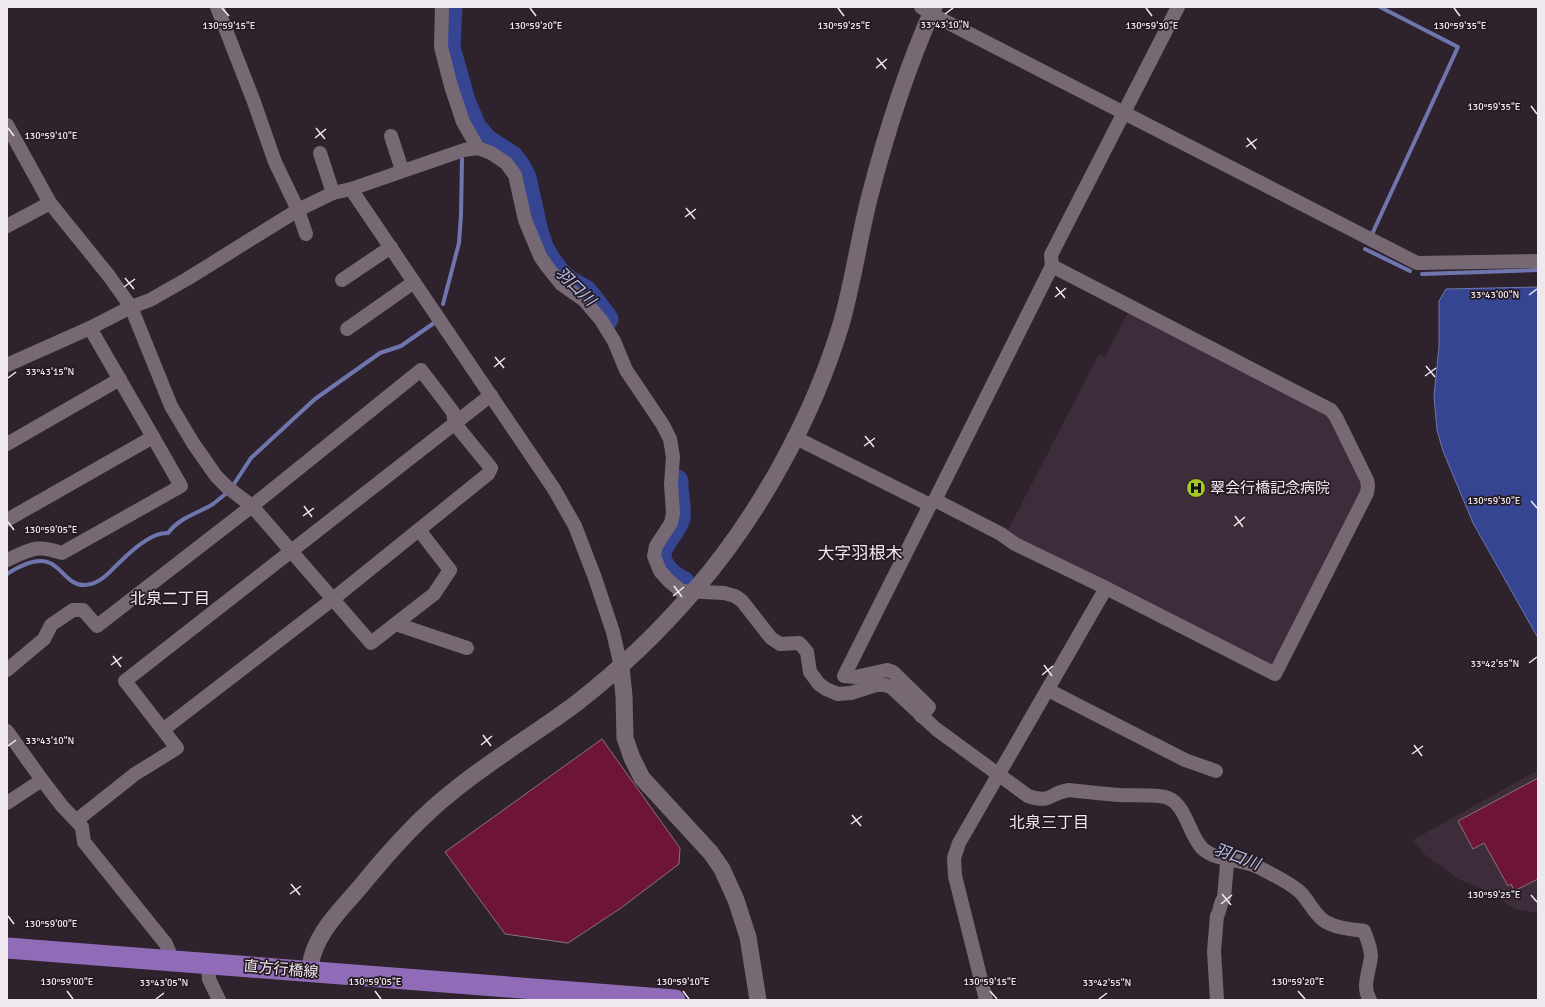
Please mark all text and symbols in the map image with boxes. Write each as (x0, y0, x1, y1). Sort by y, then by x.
text: 33°43'10"N (921, 19, 969, 31)
text: 130°59'15"E (202, 20, 256, 32)
text: 130°59'20"E (509, 20, 563, 32)
text: 130°59'25"E (817, 20, 871, 32)
text: 130°59'30"E (1125, 20, 1179, 32)
text: 130°59'35"E (1433, 20, 1487, 32)
text: 130°59'35"E (1467, 101, 1521, 113)
text: 130°59'10"E (24, 130, 78, 142)
water label: 羽口川 (551, 263, 601, 312)
text: 33°43'00"N (1471, 289, 1519, 301)
text: 33°43'15"N (26, 366, 74, 378)
hospital icon: 翠会行橋記念病院 (1185, 477, 1207, 499)
place label: 翠会行橋記念病院 (1210, 479, 1330, 497)
text: 130°59'30"E (1467, 495, 1521, 507)
text: 130°59'05"E (24, 524, 78, 536)
district label: 大字羽根木 (818, 543, 903, 564)
district label: 北泉二丁目 (130, 589, 210, 609)
text: 33°42'55"N (1471, 658, 1519, 670)
text: 33°43'10"N (26, 735, 74, 747)
district label: 北泉三丁目 (1009, 813, 1089, 833)
water label: 羽口川 (1211, 839, 1265, 875)
text: 130°59'25"E (1467, 889, 1521, 901)
text: 130°59'00"E (24, 918, 78, 930)
street label: 直方行橋線 (243, 957, 319, 981)
text: 130°59'00"E (40, 976, 94, 988)
text: 130°59'05"E (348, 976, 402, 988)
text: 130°59'10"E (656, 976, 710, 988)
text: 130°59'15"E (963, 976, 1017, 988)
text: 130°59'20"E (1271, 976, 1325, 988)
text: 33°43'05"N (140, 977, 188, 989)
text: 33°42'55"N (1083, 977, 1131, 989)

